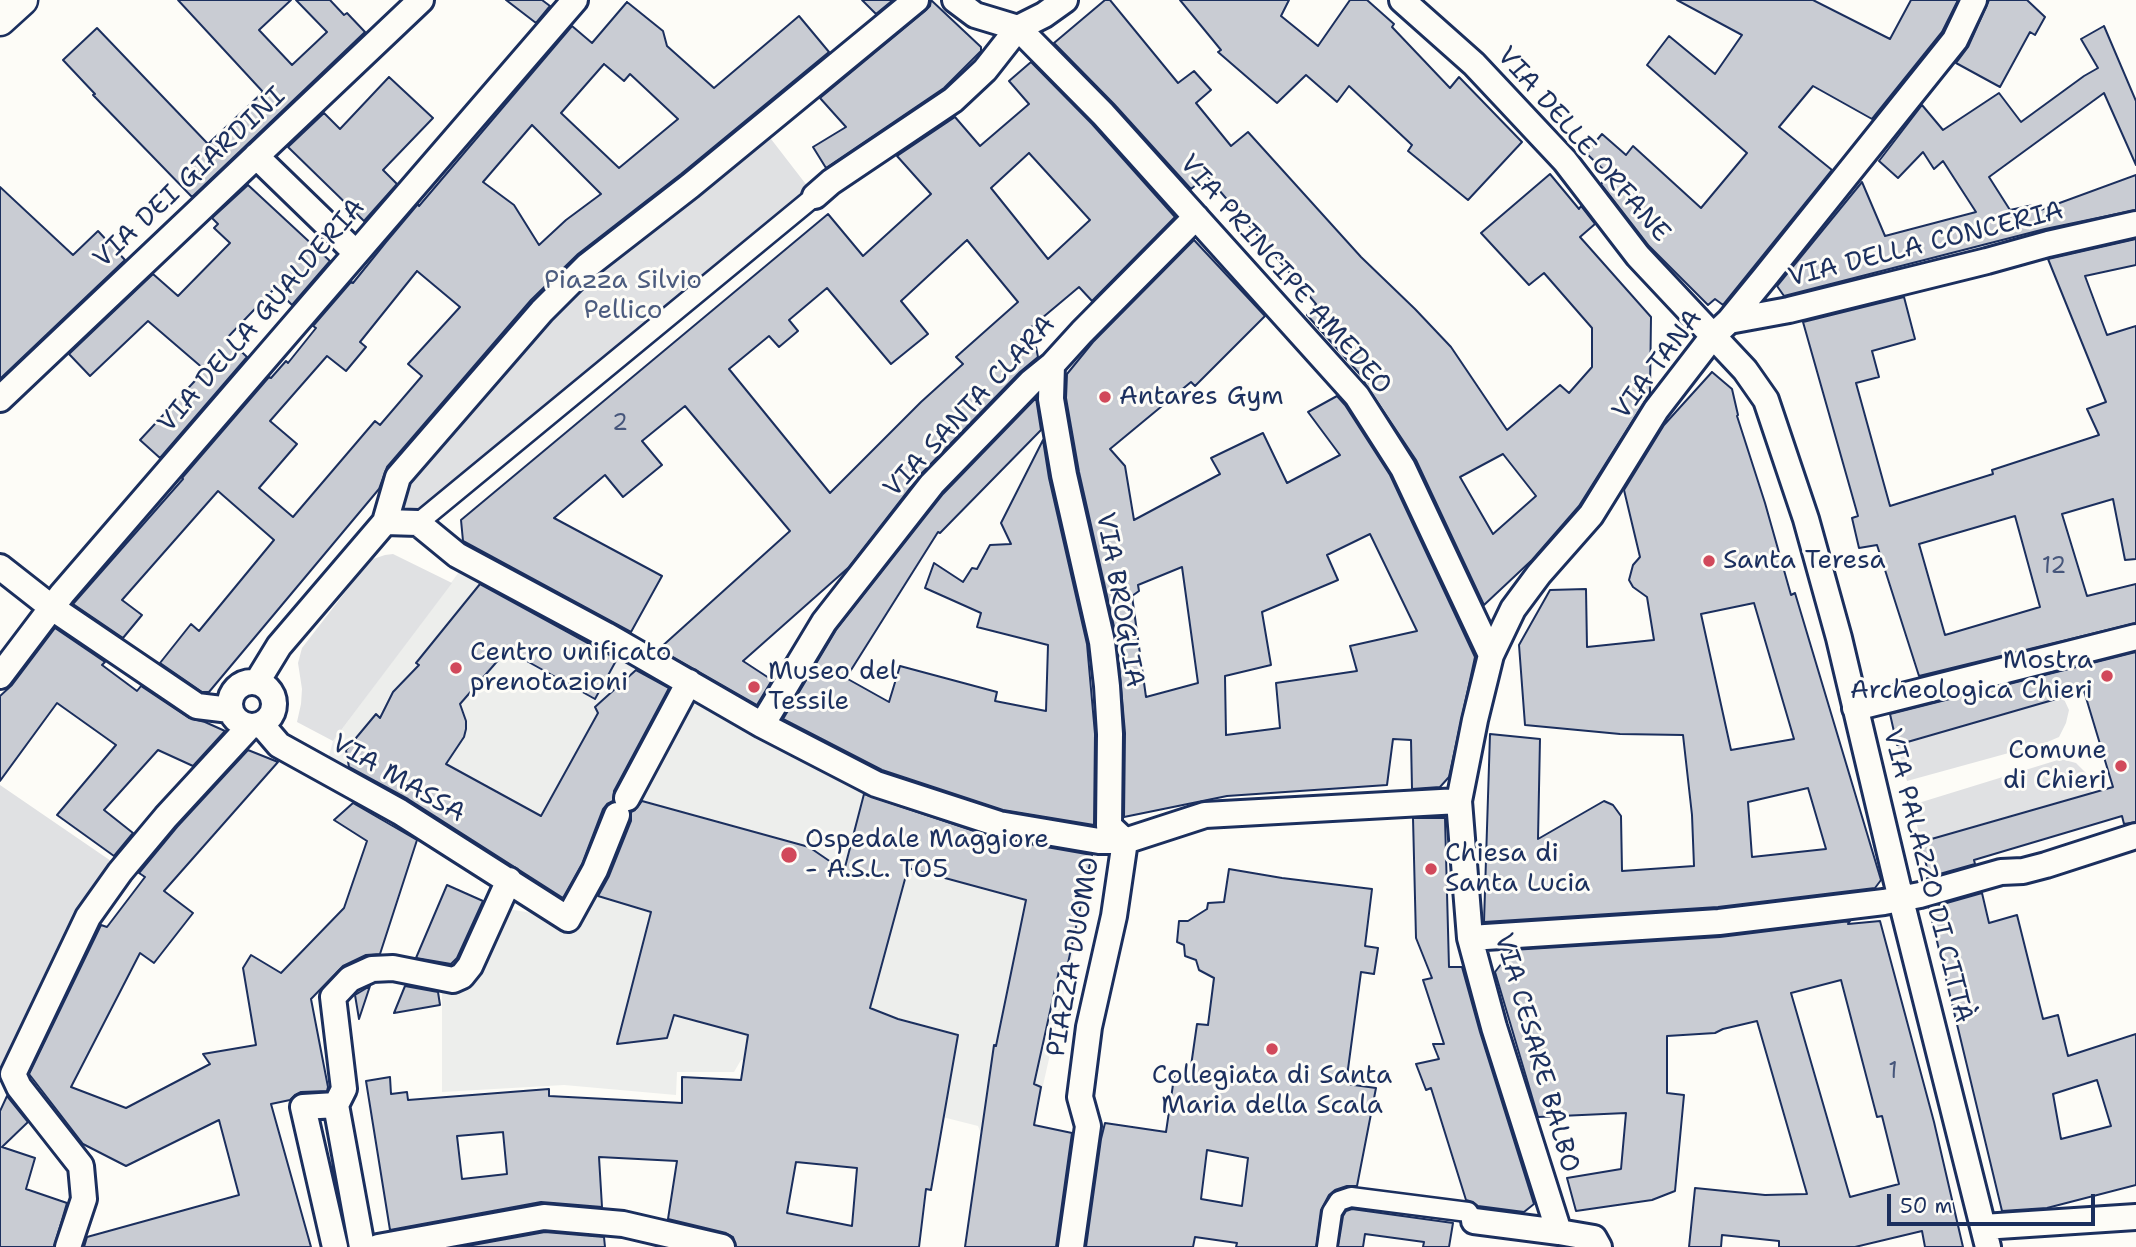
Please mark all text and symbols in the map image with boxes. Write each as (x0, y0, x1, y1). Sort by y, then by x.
street label: VIA DELLE ORFANE (1490, 41, 1676, 249)
street label: VIA DEI GIARDINI (88, 81, 292, 275)
street label: VIA PRINCIPE AMEDEO (1172, 149, 1398, 401)
street label: VIA DELLA GUALDERIA (152, 193, 372, 439)
street label: VIA DELLA CONCERIA (1785, 196, 2067, 294)
park label: Piazza Silvio Pellico (544, 265, 702, 326)
street label: VIA TANA (1607, 304, 1709, 426)
street label: VIA SANTA CLARA (878, 310, 1062, 504)
place label: Antares Gym (1119, 381, 1284, 413)
marker: Antares Gym (1097, 389, 1113, 405)
house number: 2 (612, 410, 628, 438)
street label: VIA BROGLIA (1088, 510, 1150, 690)
place label: Santa Teresa (1723, 545, 1886, 577)
marker: Santa Teresa (1701, 553, 1717, 569)
house number: 12 (2042, 553, 2066, 581)
place label: Centro unificato prenotazioni (470, 637, 672, 698)
place label: Mostra Archeologica Chieri (1850, 645, 2093, 706)
place label: Museo del Tessile (768, 656, 898, 718)
marker: Centro unificato prenotazioni (448, 660, 464, 676)
marker: Mostra Archeologica Chieri (2099, 668, 2115, 684)
marker: Museo del Tessile (746, 679, 762, 695)
street label: VIA PALAZZO DI CITTÀ (1875, 726, 1979, 1026)
street label: VIA MASSA (326, 728, 470, 830)
place label: Comune di Chieri (2003, 735, 2107, 796)
marker: Comune di Chieri (2113, 758, 2129, 774)
place label: Ospedale Maggiore - A.S.L. TO5 (805, 824, 1049, 886)
place label: Chiesa di Santa Lucia (1445, 838, 1590, 900)
marker: Ospedale Maggiore - A.S.L. TO5 (779, 845, 799, 865)
street label: PIAZZA DUOMO (1041, 855, 1107, 1059)
marker: Chiesa di Santa Lucia (1423, 861, 1439, 877)
street label: VIA CESARE BALBO (1487, 930, 1585, 1176)
marker: Collegiata di Santa Maria della Scala (1264, 1041, 1280, 1057)
house number: 1 (1888, 1058, 1898, 1086)
place label: Collegiata di Santa Maria della Scala (1152, 1060, 1392, 1122)
scale bar (1891, 1180, 2099, 1224)
text: 50 m (1900, 1192, 1953, 1220)

